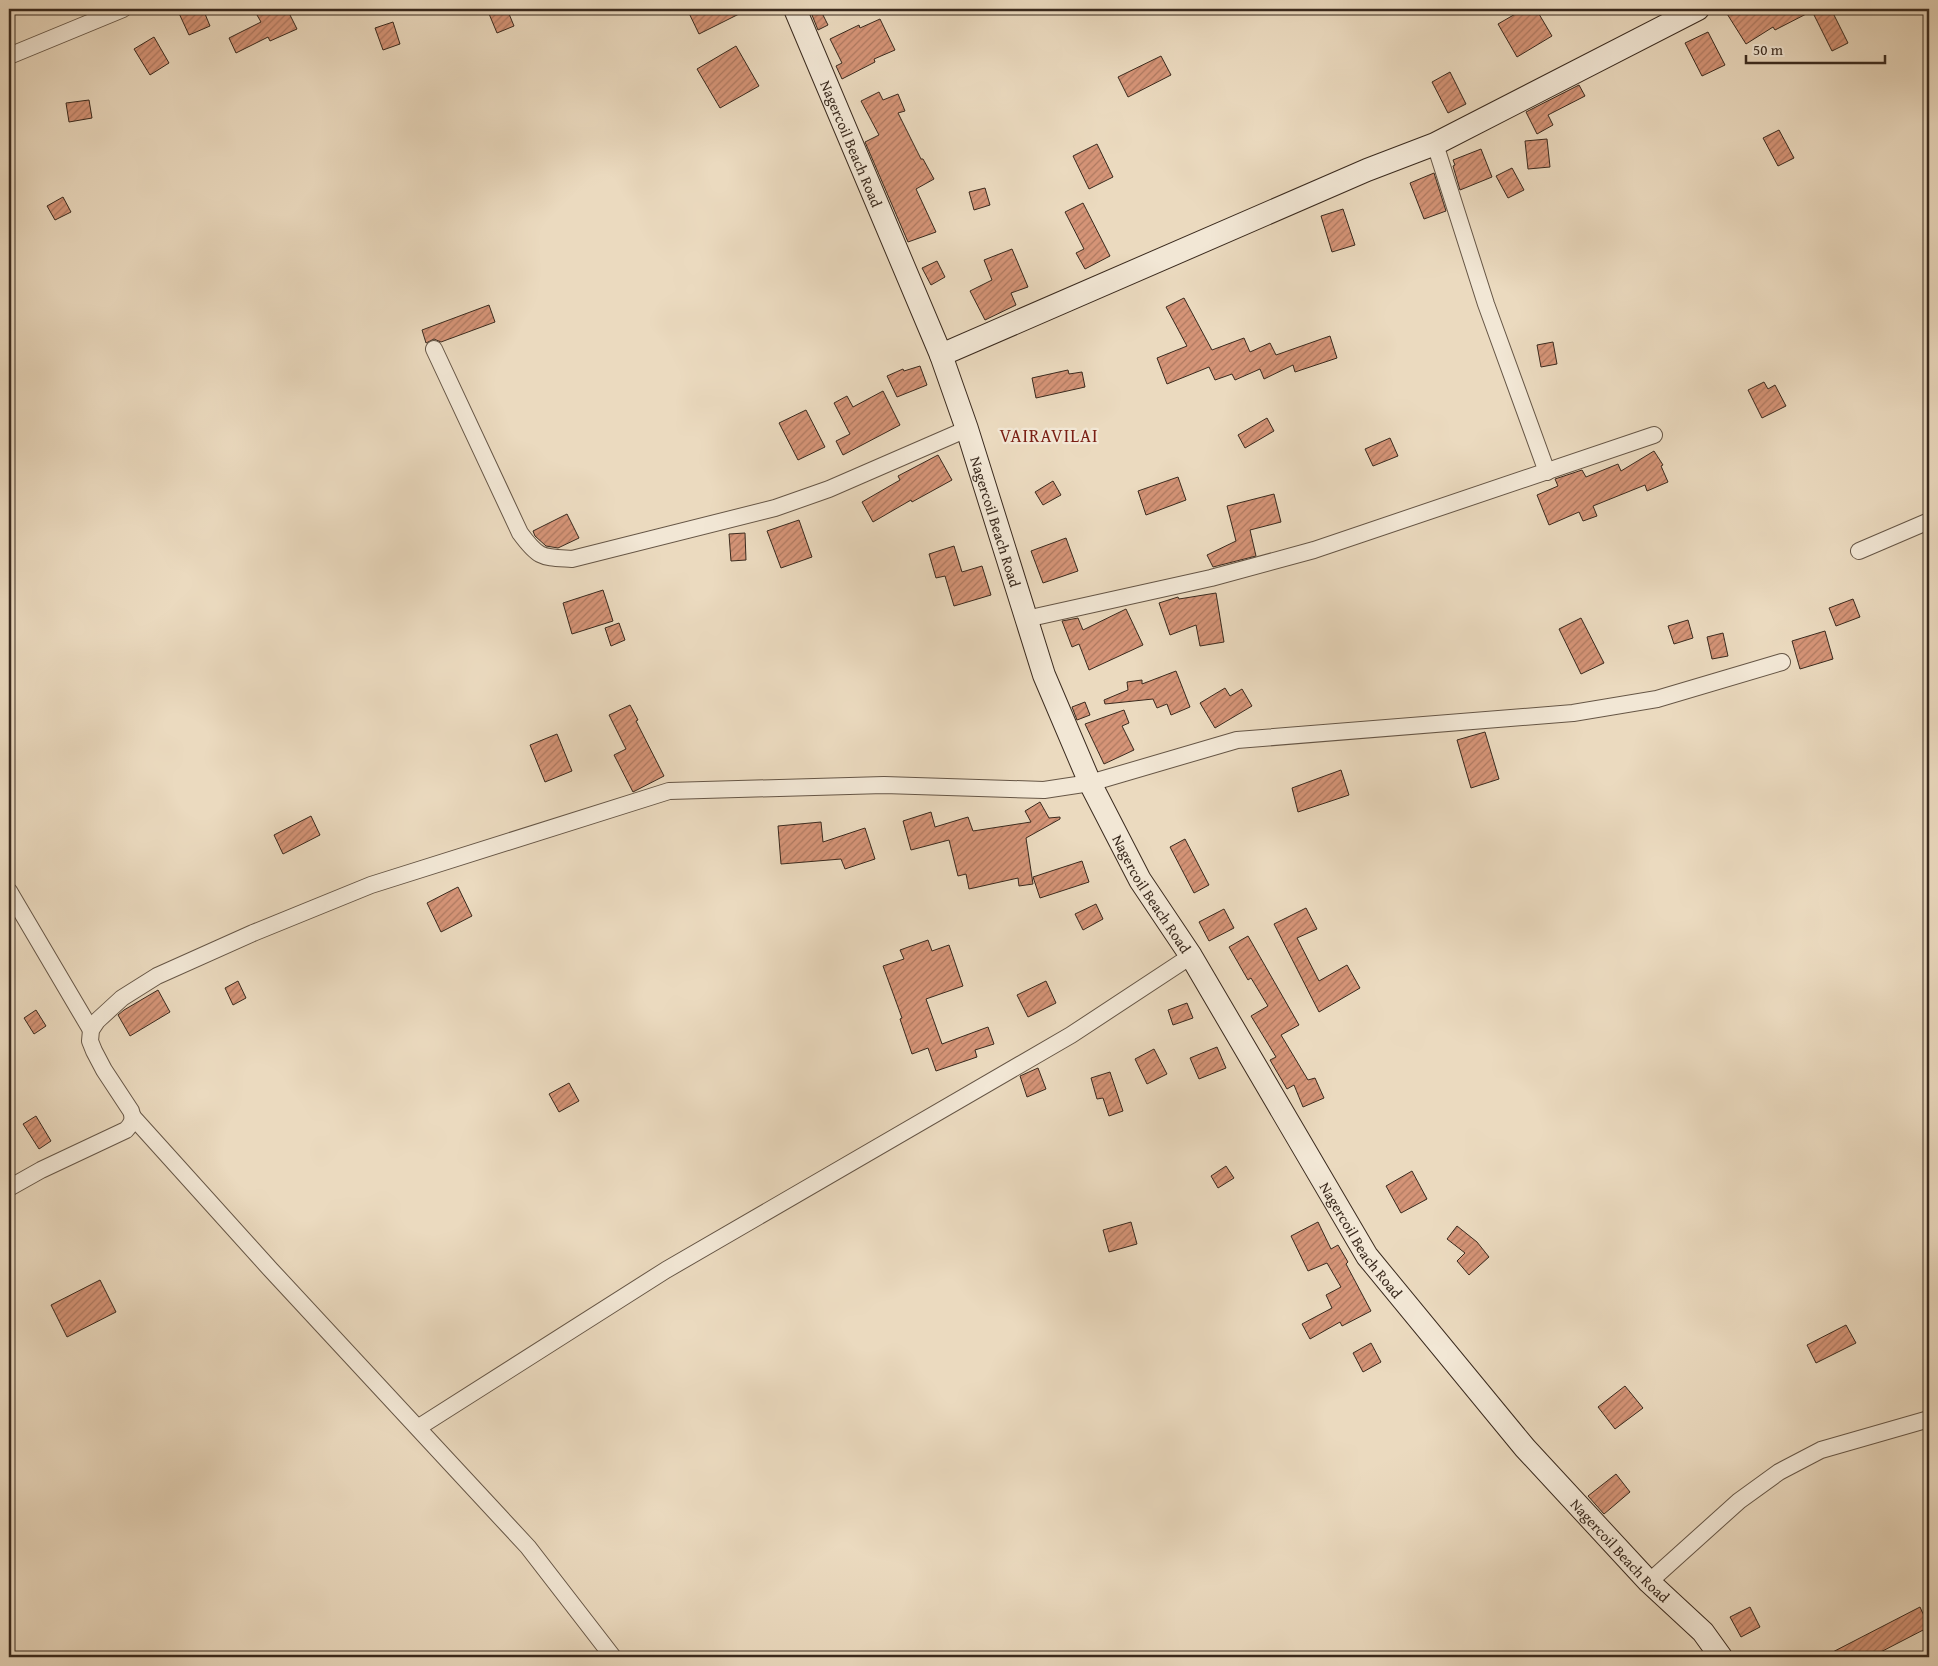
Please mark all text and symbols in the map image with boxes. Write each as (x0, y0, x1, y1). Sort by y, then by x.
scale bar (1746, 32, 1884, 64)
text: 50 m (1753, 39, 1784, 60)
street label: Nagercoil Beach Road (816, 77, 888, 210)
district label: VAIRAVILAI (1000, 422, 1098, 449)
street label: Nagercoil Beach Road (966, 454, 1026, 589)
street label: Nagercoil Beach Road (1108, 831, 1196, 957)
street label: Nagercoil Beach Road (1315, 1178, 1408, 1302)
street label: Nagercoil Beach Road (1566, 1494, 1674, 1607)

